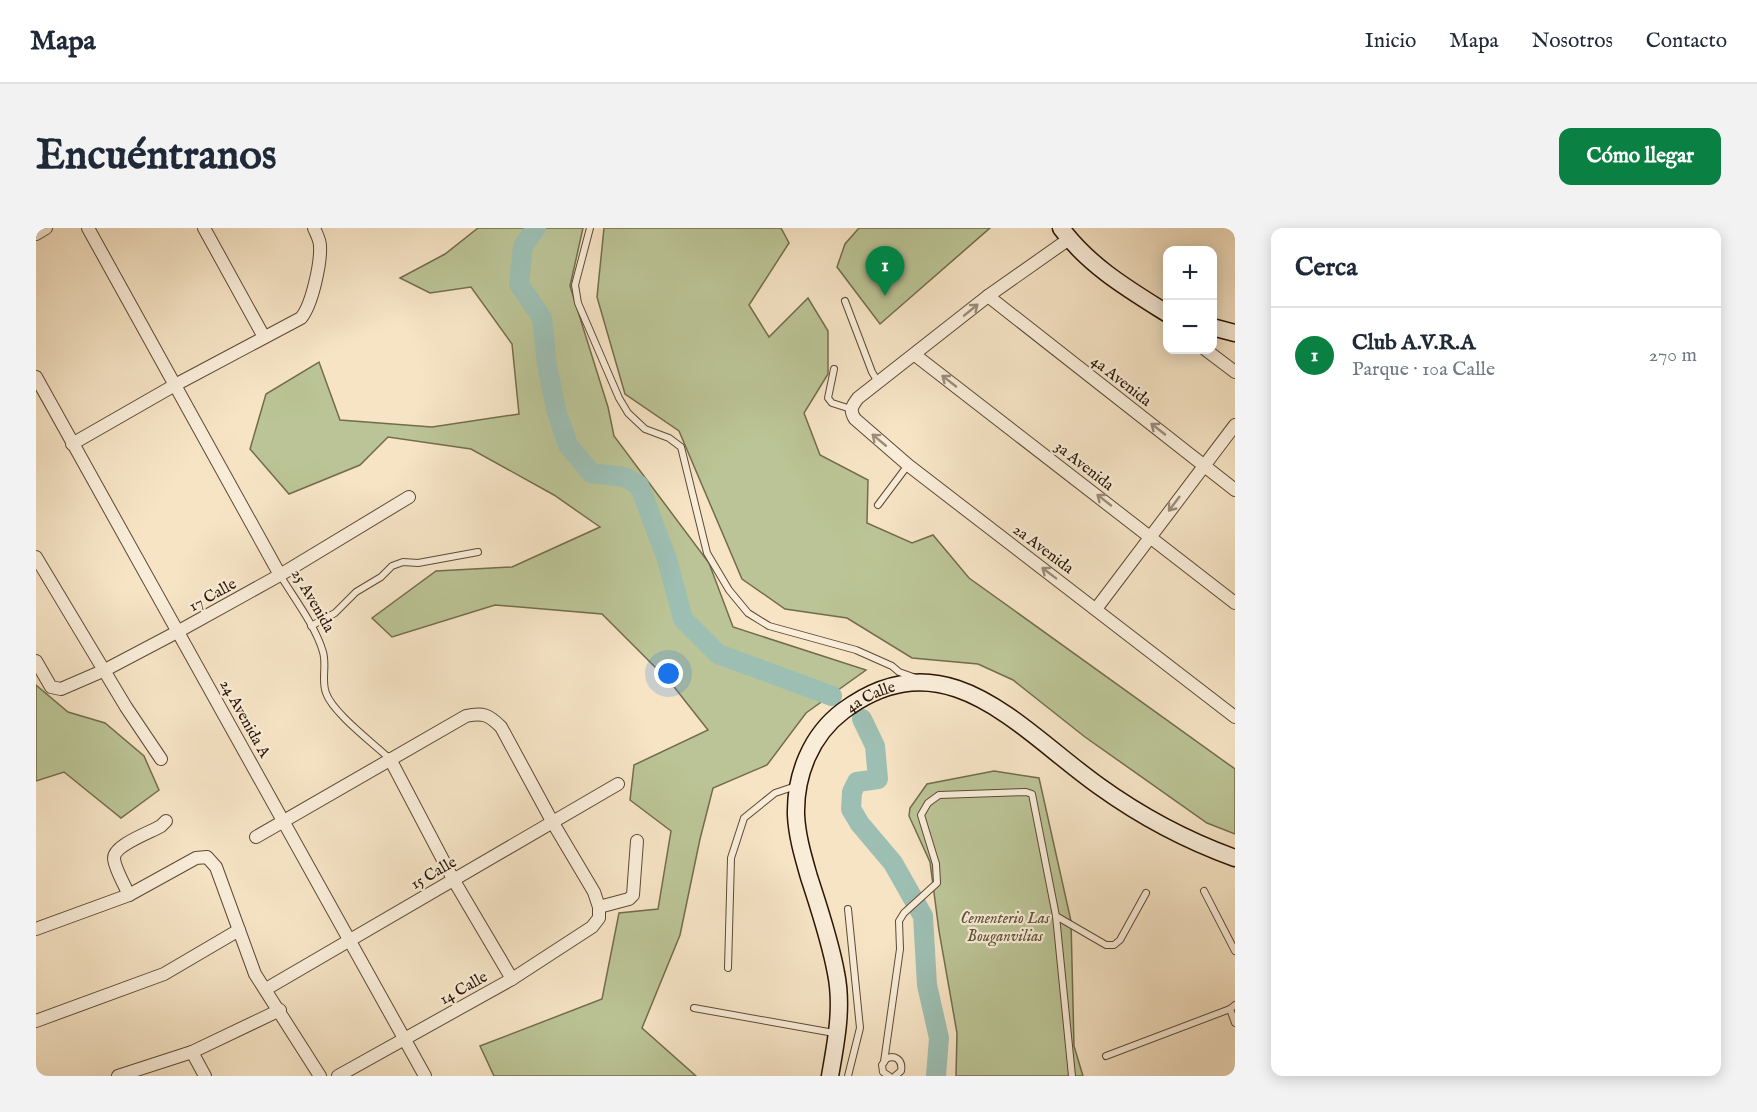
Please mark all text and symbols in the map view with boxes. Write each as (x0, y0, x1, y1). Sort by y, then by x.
text: Mapa (30, 24, 96, 59)
text: Inicio (1365, 28, 1416, 55)
text: Mapa (1449, 28, 1499, 55)
text: Nosotros (1532, 28, 1613, 55)
text: Contacto (1646, 28, 1727, 55)
button: Cómo llegar (1559, 128, 1721, 185)
text: Encuéntranos (36, 130, 277, 183)
map controls (1163, 246, 1217, 354)
button: + (1163, 246, 1217, 300)
pin: 1 (866, 247, 904, 296)
text: Cerca (1295, 251, 1357, 284)
button: − (1163, 300, 1217, 354)
one-way arrow (962, 303, 978, 316)
text: Club A.V.R.A (1352, 329, 1475, 357)
text: 1 (1311, 343, 1318, 368)
text: 270 m (1649, 343, 1697, 368)
street label: 4a Avenida (1087, 352, 1155, 411)
text: Parque · 10a Calle (1352, 357, 1495, 382)
one-way arrow (942, 375, 958, 387)
one-way arrow (1150, 423, 1166, 436)
one-way arrow (872, 433, 887, 447)
street label: 3a Avenida (1050, 437, 1117, 496)
one-way arrow (1096, 494, 1112, 506)
one-way arrow (1168, 496, 1180, 512)
street label: 2a Avenida (1008, 520, 1077, 579)
street label: 25 Avenida (286, 566, 338, 636)
one-way arrow (1042, 567, 1058, 579)
street label: 17 Calle (186, 575, 240, 617)
your location (654, 659, 683, 688)
street label: 24 Avenida A (215, 676, 274, 763)
street label: 4a Calle (843, 678, 898, 718)
street label: 15 Calle (408, 853, 460, 895)
park label: Cementerio Las Bouganvilias (960, 909, 1050, 947)
street label: 14 Calle (437, 967, 491, 1010)

